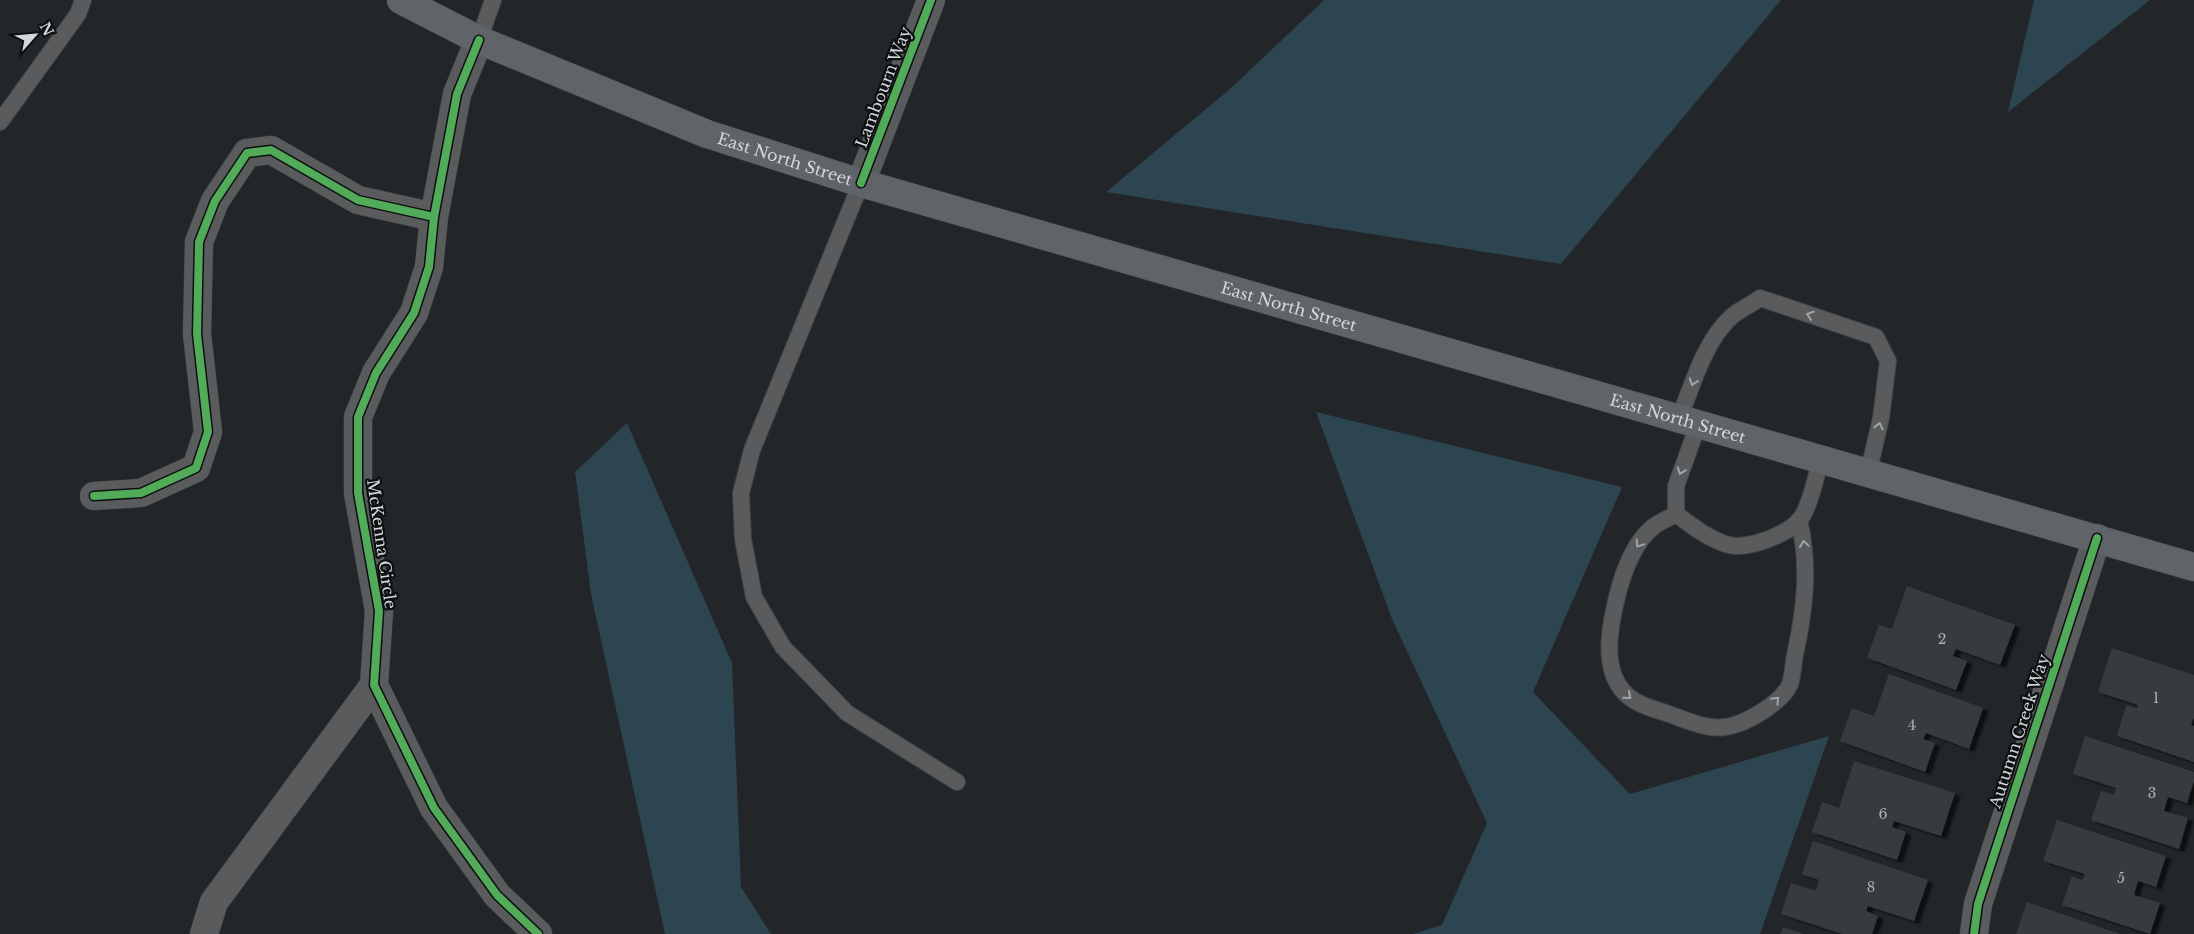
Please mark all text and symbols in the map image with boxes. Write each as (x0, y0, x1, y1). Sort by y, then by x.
north arrow (10, 10, 60, 60)
text: N (36, 19, 58, 39)
street label: Lambourn Way (851, 23, 916, 150)
street label: East North Street (715, 128, 855, 190)
street label: East North Street (1219, 277, 1359, 335)
one-way arrow (1806, 311, 1815, 321)
one-way arrow (1689, 377, 1699, 385)
street label: East North Street (1608, 389, 1748, 447)
one-way arrow (1873, 422, 1884, 431)
one-way arrow (1677, 466, 1687, 475)
street label: McKenna Circle (363, 478, 401, 610)
one-way arrow (1635, 539, 1645, 548)
one-way arrow (1799, 540, 1810, 548)
house number: 2 (1938, 630, 1946, 648)
street label: Autumn Creek Way (1984, 651, 2054, 812)
house number: 1 (2153, 689, 2159, 707)
one-way arrow (1623, 690, 1632, 699)
one-way arrow (1770, 697, 1779, 706)
house number: 4 (1908, 716, 1916, 734)
house number: 3 (2148, 784, 2156, 802)
house number: 6 (1878, 805, 1888, 823)
house number: 5 (2117, 869, 2125, 887)
house number: 8 (1867, 878, 1875, 896)

